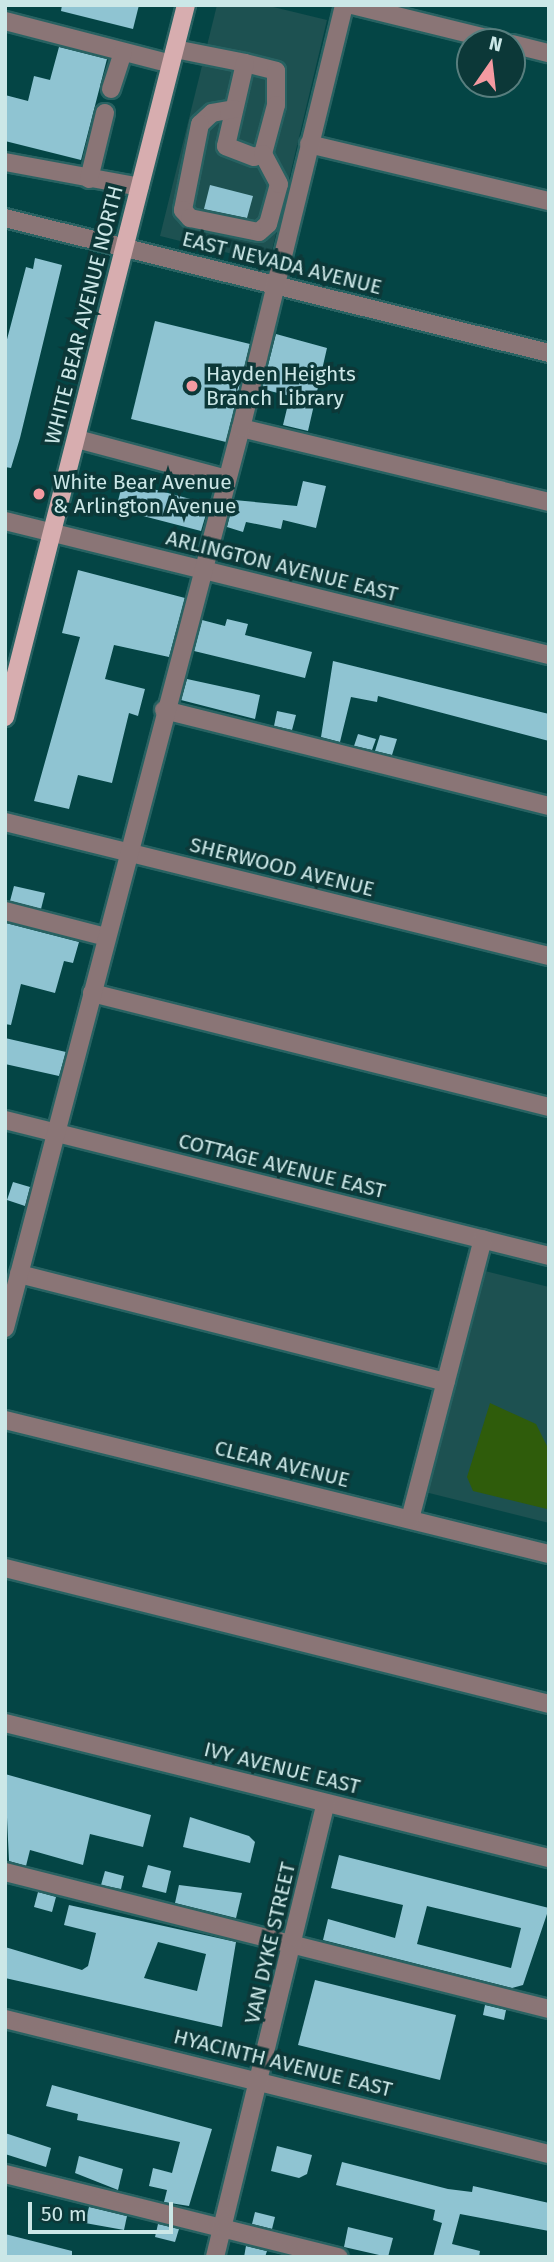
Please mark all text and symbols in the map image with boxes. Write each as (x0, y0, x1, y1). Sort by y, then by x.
north arrow (456, 28, 526, 98)
text: N (487, 31, 505, 57)
street label: WHITE BEAR AVENUE NORTH (40, 183, 128, 447)
street label: EAST NEVADA AVENUE (180, 226, 384, 300)
place label: Hayden Heights Branch Library (206, 361, 356, 411)
marker: Hayden Heights Branch Library (184, 378, 200, 394)
place label: White Bear Avenue & Arlington Avenue (53, 469, 236, 519)
marker: White Bear Avenue & Arlington Avenue (31, 486, 47, 502)
street label: ARLINGTON AVENUE EAST (164, 525, 400, 607)
street label: SHERWOOD AVENUE (187, 832, 377, 902)
street label: COTTAGE AVENUE EAST (176, 1128, 388, 1204)
street label: CLEAR AVENUE (212, 1435, 352, 1493)
street label: IVY AVENUE EAST (201, 1736, 363, 1800)
street label: VAN DYKE STREET (239, 1860, 301, 2026)
street label: HYACINTH AVENUE EAST (171, 2024, 395, 2102)
scale bar (32, 2188, 177, 2232)
text: 50 m (41, 2201, 87, 2227)

